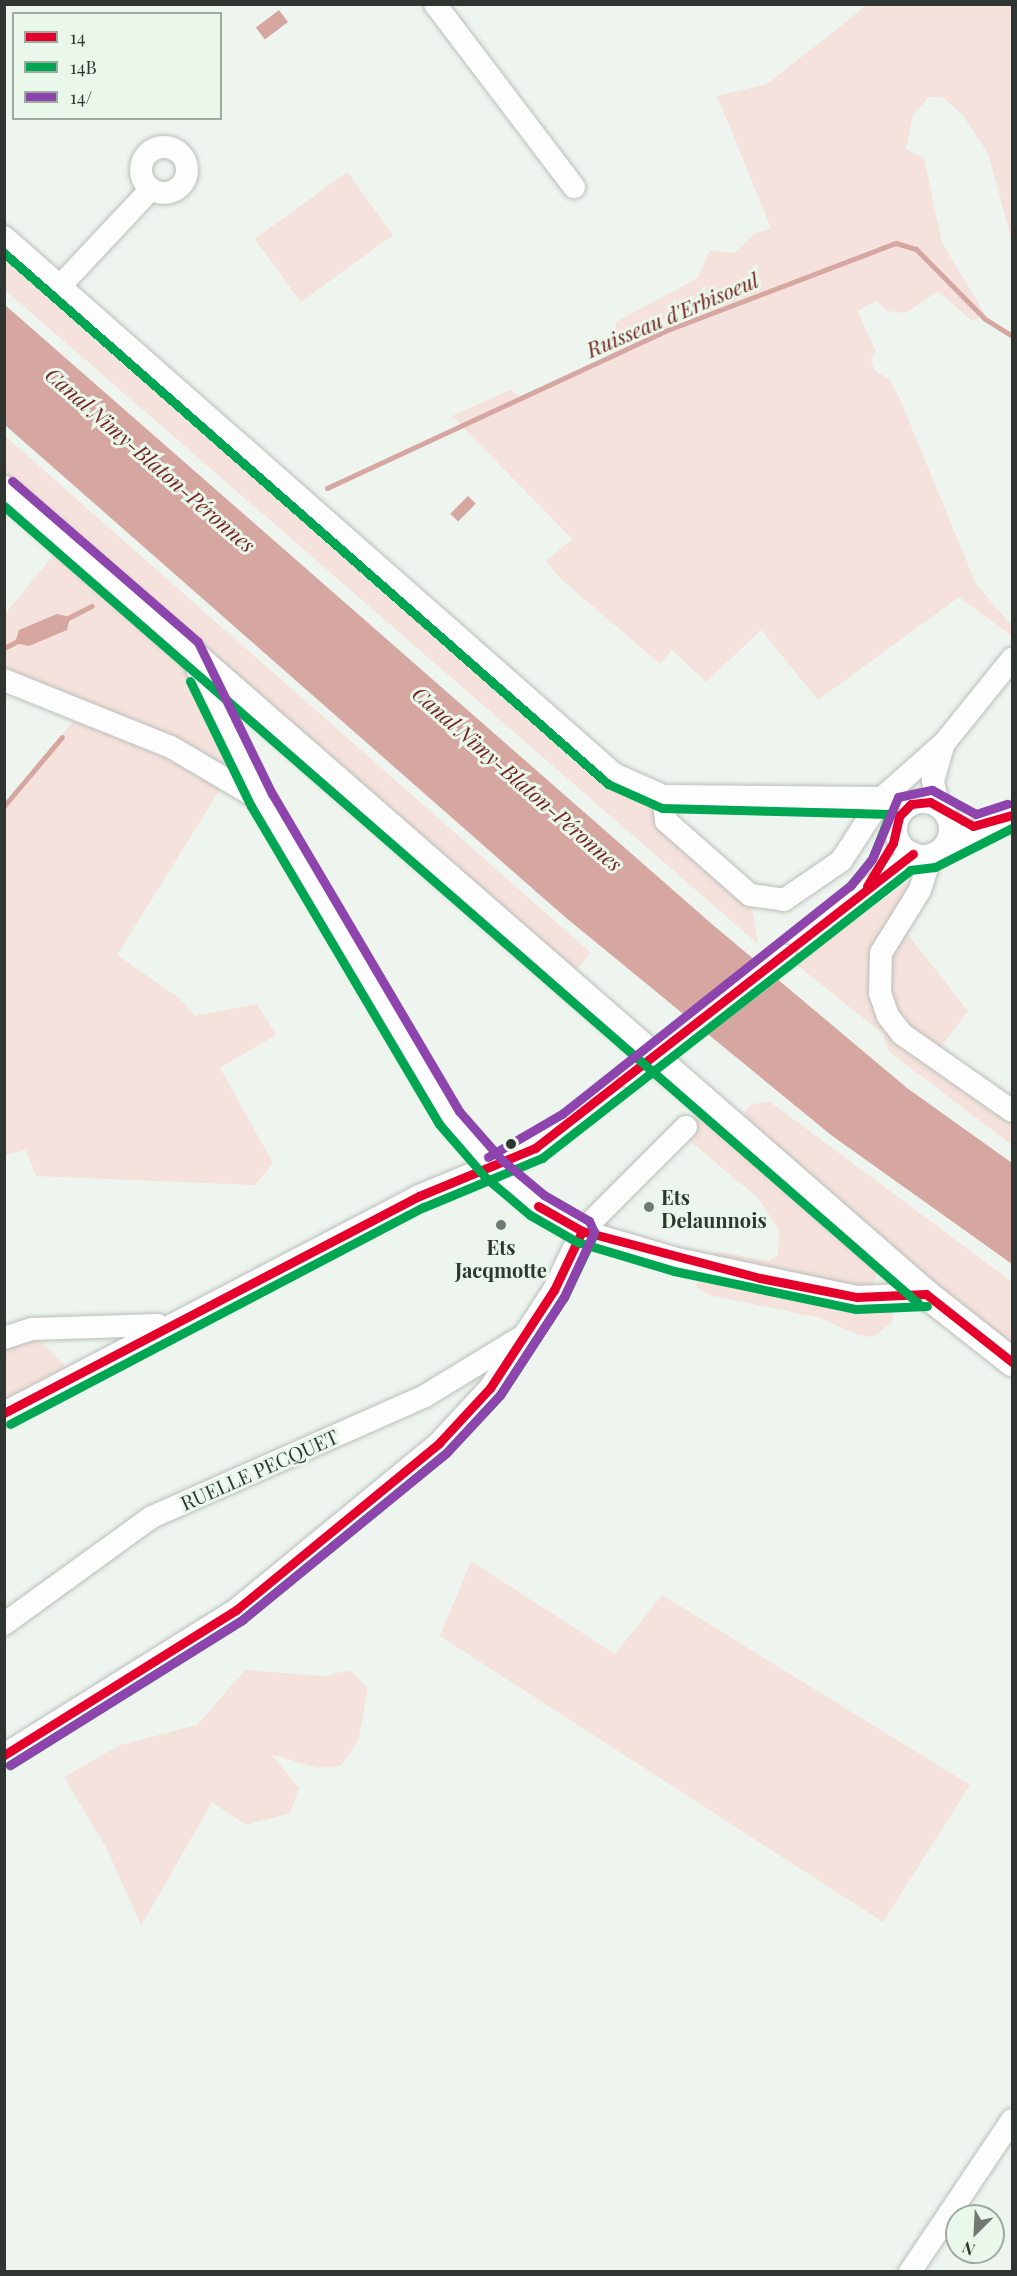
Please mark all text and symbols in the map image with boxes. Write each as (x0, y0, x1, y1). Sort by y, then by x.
legend (12, 12, 222, 120)
text: 14 (70, 25, 86, 49)
text: 14B (70, 55, 97, 79)
text: 14/ (70, 85, 92, 109)
water label: Ruisseau d'Erbisoeul (582, 266, 762, 362)
water label: Canal Nimy-Blaton-Péronnes (41, 361, 261, 557)
water label: Canal Nimy-Blaton-Péronnes (408, 680, 628, 876)
unlabelled marker (505, 1138, 517, 1150)
place label: Ets Delaunnois (661, 1184, 767, 1231)
marker: Ets Delaunnois (642, 1200, 656, 1214)
marker: Ets Jacqmotte (494, 1218, 508, 1232)
place label: Ets Jacqmotte (455, 1234, 547, 1281)
street label: RUELLE PECQUET (177, 1423, 341, 1515)
north arrow (945, 2204, 1005, 2264)
text: N (959, 2237, 978, 2261)

